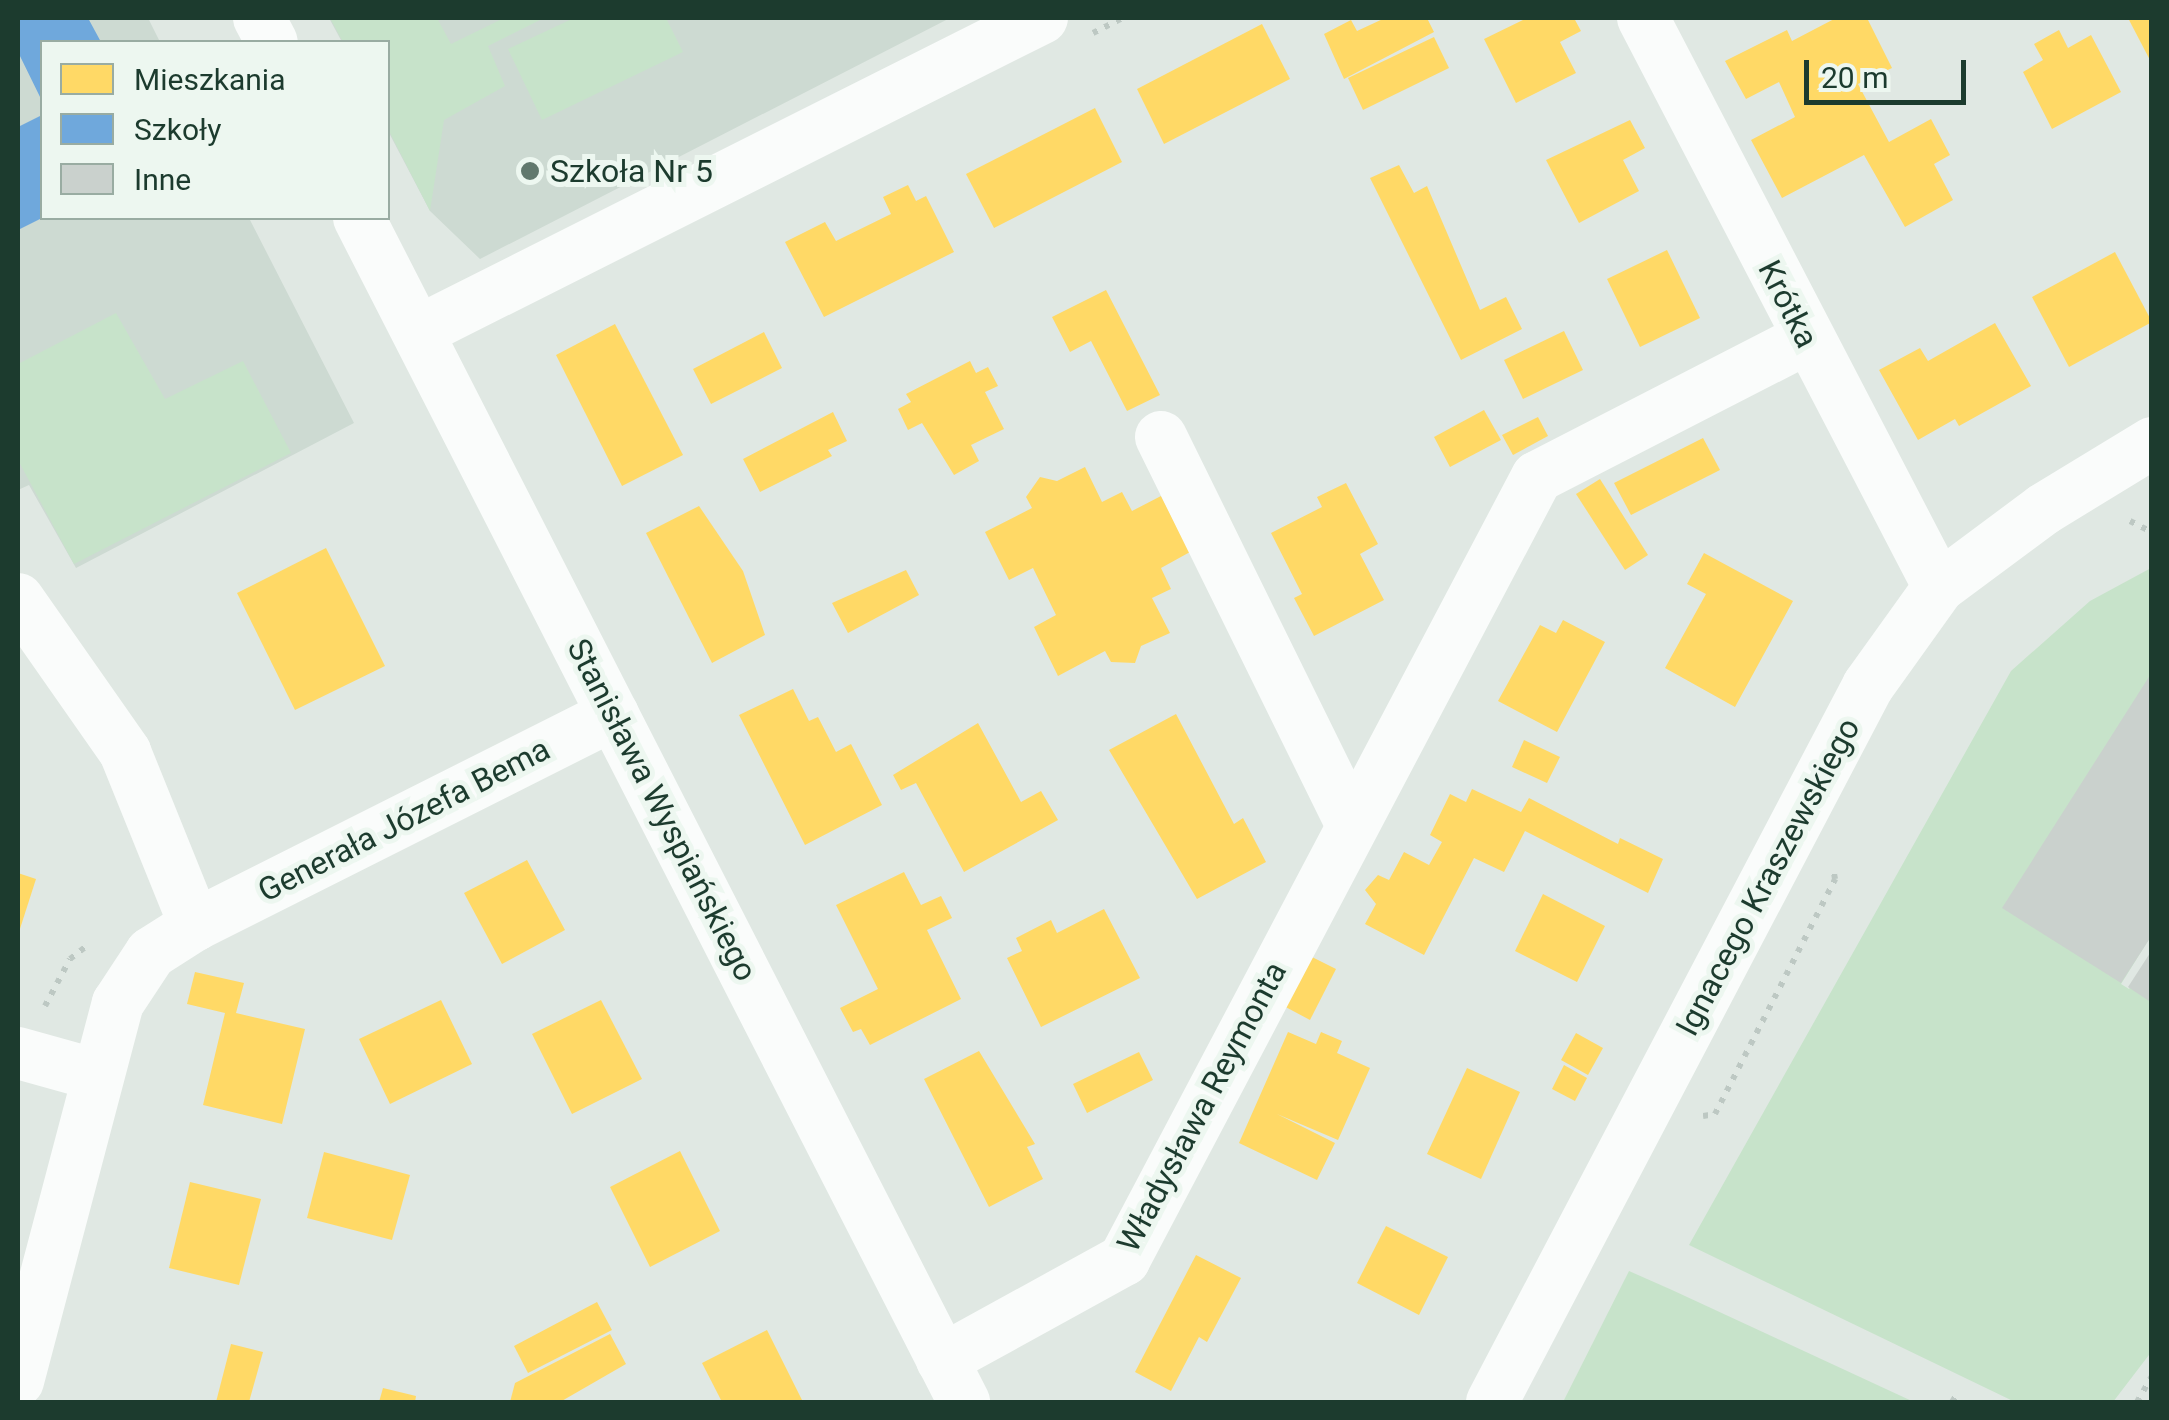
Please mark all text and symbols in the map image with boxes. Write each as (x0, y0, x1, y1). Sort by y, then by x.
legend (40, 40, 390, 220)
scale bar (1809, 40, 1972, 102)
text: 20 m (1821, 60, 1888, 95)
text: Mieszkania (134, 62, 285, 97)
text: Szkoły (134, 112, 221, 147)
place label: Szkoła Nr 5 (550, 152, 713, 190)
marker: Szkoła Nr 5 (519, 160, 541, 182)
text: Inne (134, 162, 191, 197)
street label: Krótka (1750, 254, 1826, 354)
street label: Stanisława Wyspiańskiego (559, 632, 765, 988)
street label: Ignacego Kraszewskiego (1668, 712, 1868, 1042)
street label: Generała Józefa Bema (252, 730, 556, 910)
street label: Władysława Reymonta (1109, 955, 1295, 1259)

